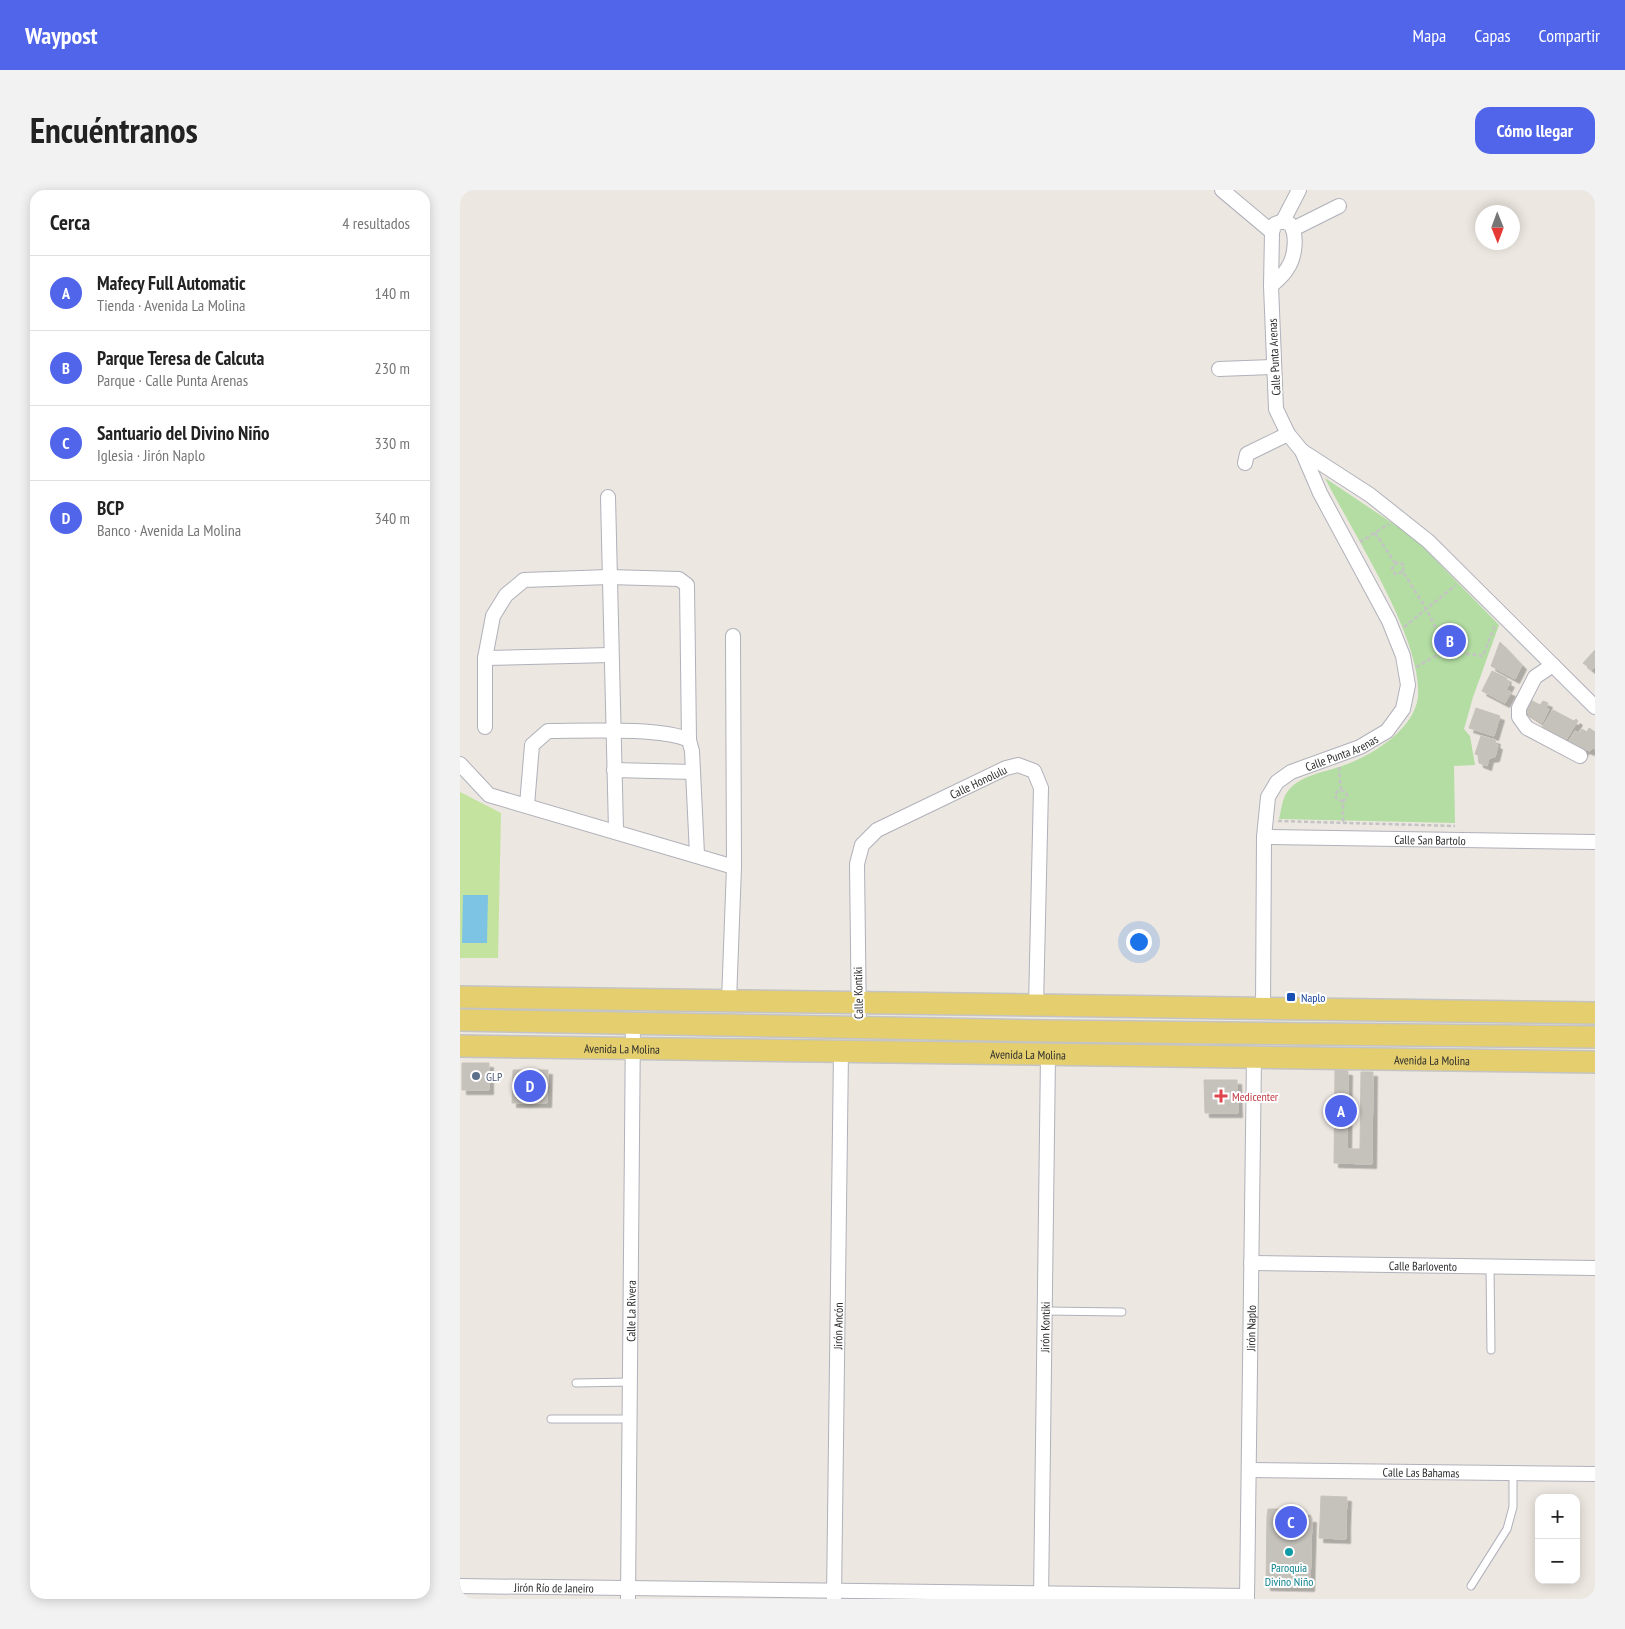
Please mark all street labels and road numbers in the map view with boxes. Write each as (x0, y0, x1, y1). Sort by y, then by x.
street label: Calle Punta Arenas (1264, 318, 1284, 396)
street label: Calle Punta Arenas (1303, 731, 1380, 774)
street label: Calle Honolulu (947, 761, 1009, 801)
street label: Calle San Bartolo (1394, 831, 1466, 848)
street label: Calle Kontiki (850, 967, 866, 1019)
street label: Avenida La Molina (584, 1040, 660, 1056)
street label: Avenida La Molina (990, 1046, 1066, 1062)
street label: Avenida La Molina (1394, 1052, 1470, 1068)
street label: Calle Barlovento (1389, 1258, 1457, 1273)
street label: Calle La Rivera (623, 1280, 638, 1342)
street label: Jirón Kontiki (1037, 1301, 1052, 1354)
street label: Jirón Ancón (830, 1302, 845, 1351)
street label: Jirón Naplo (1243, 1305, 1258, 1352)
street label: Calle Las Bahamas (1383, 1464, 1459, 1480)
street label: Jirón Río de Janeiro (513, 1579, 594, 1595)

